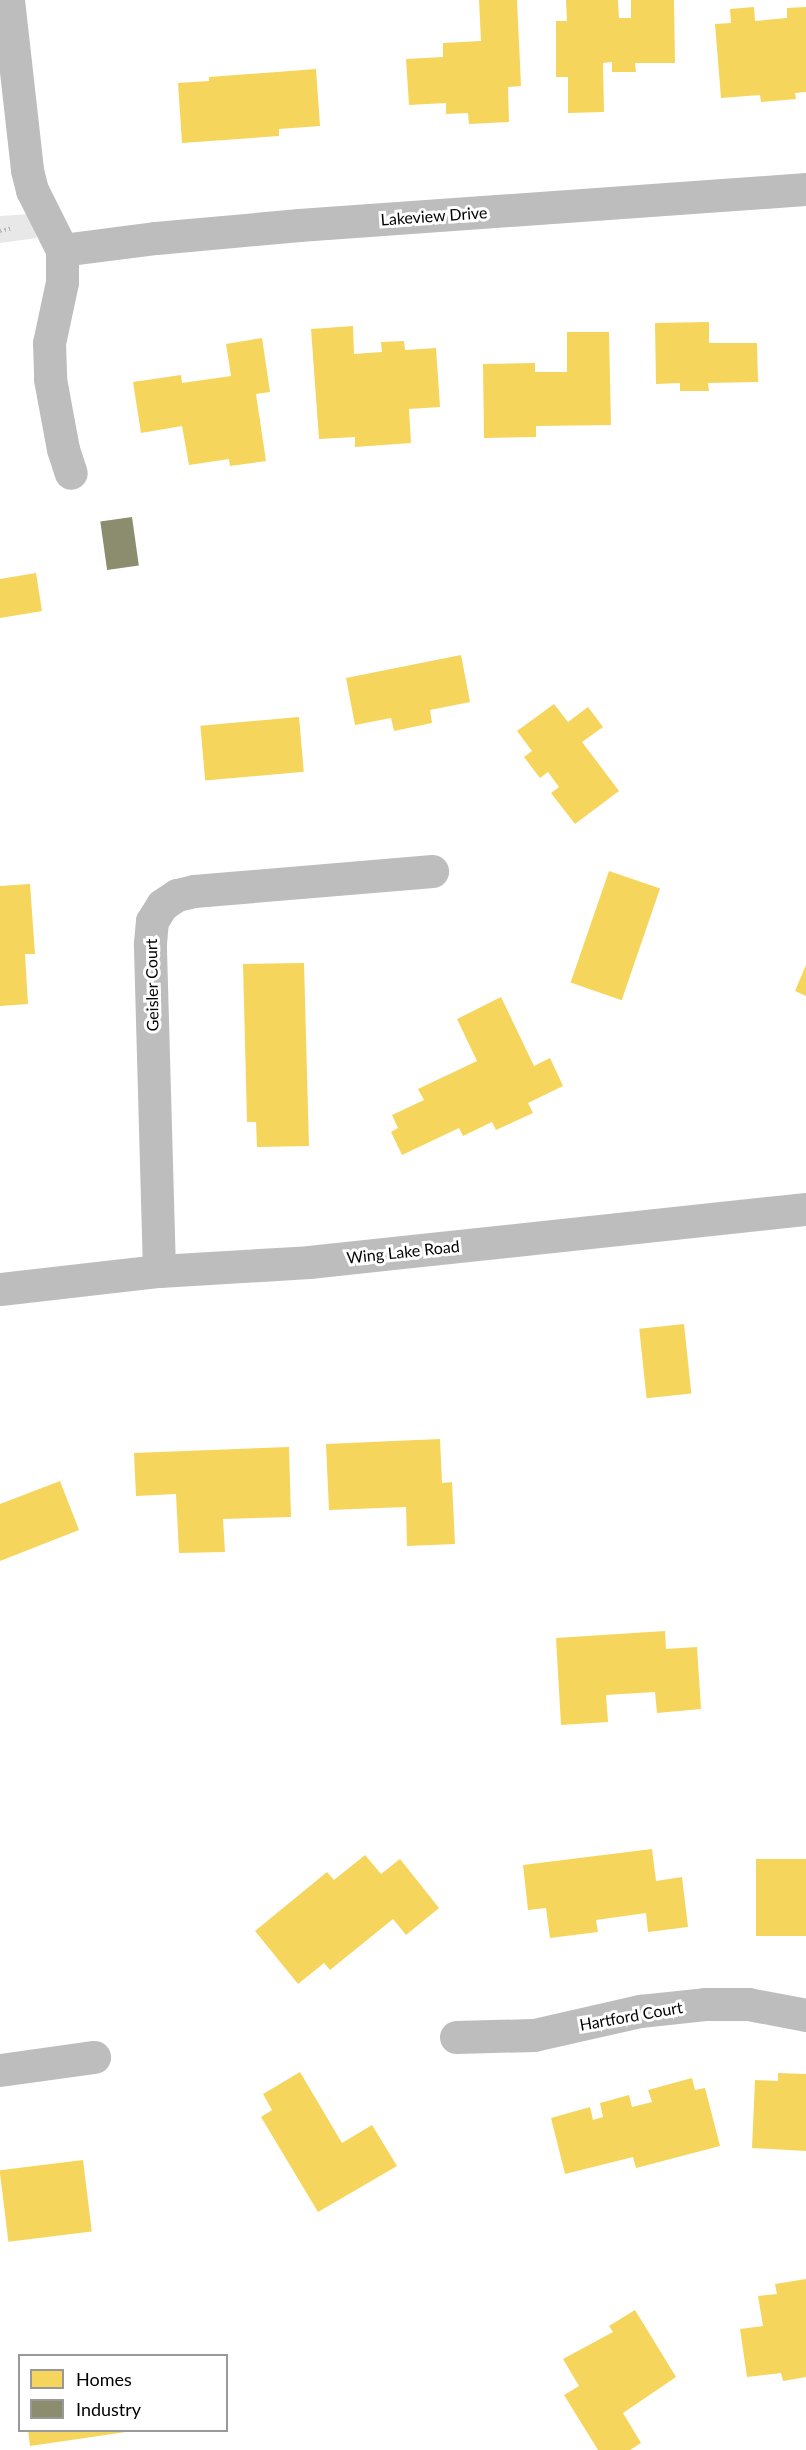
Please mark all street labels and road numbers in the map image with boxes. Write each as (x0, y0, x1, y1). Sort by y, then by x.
street label: Lakeview Drive (380, 203, 488, 229)
street label: Geisler Court (142, 938, 162, 1032)
street label: Wing Lake Road (346, 1237, 460, 1267)
street label: Hartford Court (578, 1997, 684, 2035)

